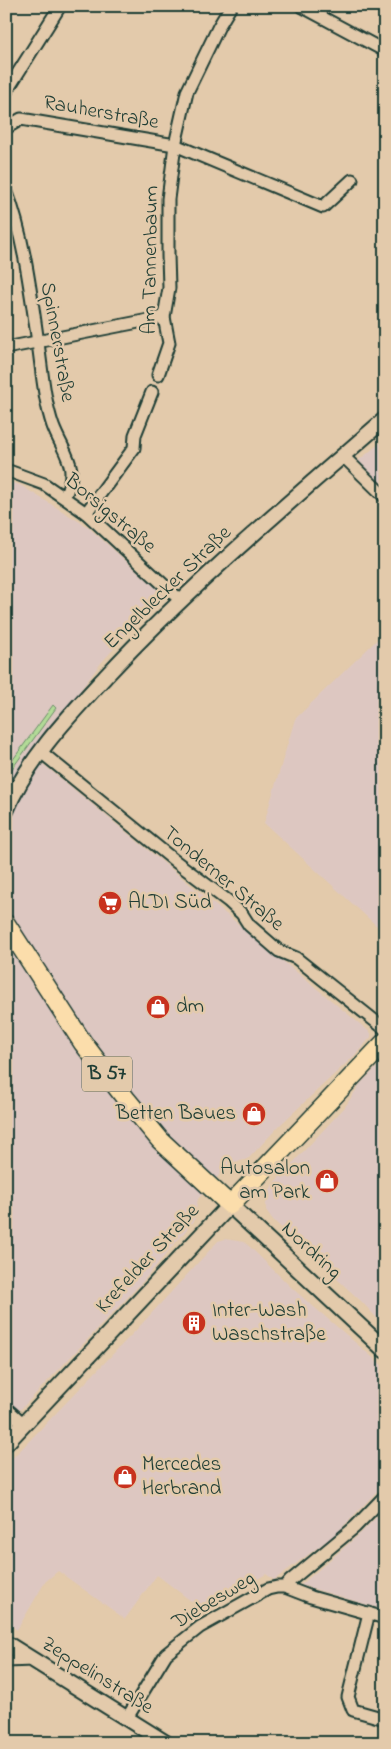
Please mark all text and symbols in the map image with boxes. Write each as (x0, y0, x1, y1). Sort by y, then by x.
street label: Rauherstraße (41, 88, 162, 138)
street label: Am Tannenbaum (135, 185, 167, 335)
street label: Spinnerstraße (32, 280, 82, 405)
street label: Borsigstraße (56, 466, 163, 563)
street label: Engelblecker Straße (97, 519, 240, 658)
street label: Tonderner Straße (156, 819, 291, 939)
place label: ALDI Süd (128, 888, 212, 918)
supermarket icon: ALDI Süd (97, 890, 123, 916)
place label: dm (176, 992, 204, 1022)
shop icon: dm (145, 994, 171, 1020)
road number: B 57 (82, 1056, 132, 1092)
place label: Betten Baues (115, 1099, 236, 1129)
shop icon: Betten Baues (241, 1101, 267, 1127)
place label: Autosalon am Park (220, 1154, 311, 1208)
shop icon: Autosalon am Park (314, 1168, 340, 1194)
street label: Krefelder Straße (89, 1197, 207, 1321)
street label: Nordring (273, 1215, 348, 1288)
place label: Inter-Wash Waschstraße (212, 1296, 326, 1350)
building icon: Inter-Wash Waschstraße (181, 1310, 207, 1336)
place label: Mercedes Herbrand (142, 1450, 221, 1504)
shop icon: Mercedes Herbrand (112, 1464, 138, 1490)
street label: Diebesweg (166, 1564, 262, 1640)
street label: Zeppelinstraße (35, 1630, 159, 1723)

